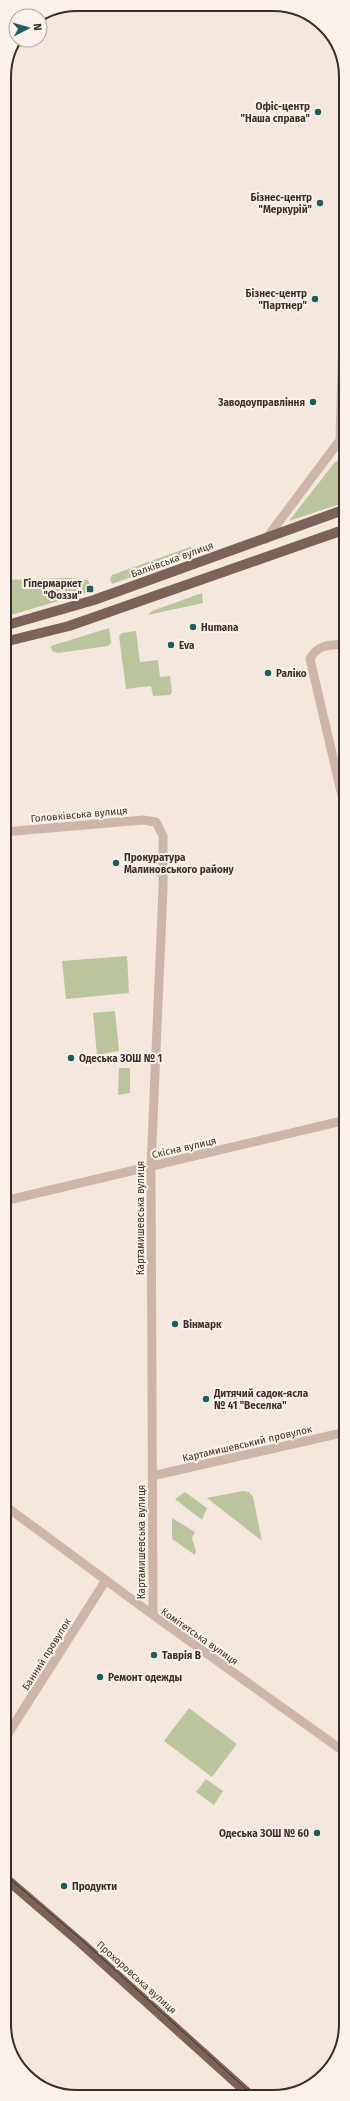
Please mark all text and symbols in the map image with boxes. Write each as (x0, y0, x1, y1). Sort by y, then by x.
north arrow (8, 8, 48, 48)
text: N (31, 23, 44, 31)
place label: Офіс-центр "Наша справа" (241, 101, 310, 125)
marker: Офіс-центр "Наша справа" (313, 107, 323, 117)
place label: Бізнес-центр "Меркурій" (250, 192, 312, 216)
marker: Бізнес-центр "Меркурій" (315, 198, 325, 208)
place label: Бізнес-центр "Партнер" (245, 288, 307, 312)
marker: Бізнес-центр "Партнер" (310, 294, 320, 304)
place label: Заводоуправління (217, 397, 305, 409)
marker: Заводоуправління (308, 397, 318, 407)
street label: Балківська вулиця (129, 538, 215, 580)
place label: Гіпермаркет "Фоззи" (23, 578, 82, 602)
marker: Гіпермаркет "Фоззи" (85, 584, 95, 594)
marker: Humana (188, 622, 198, 632)
place label: Humana (201, 622, 239, 634)
marker: Eva (166, 640, 176, 650)
place label: Eva (179, 640, 195, 652)
marker: Раліко (263, 668, 273, 678)
place label: Раліко (276, 668, 307, 680)
street label: Головківська вулиця (30, 804, 128, 825)
place label: Прокуратура Малиновського району (124, 852, 235, 876)
marker: Прокуратура Малиновського району (111, 858, 121, 868)
marker: Одеська ЗОШ № 1 (66, 1053, 76, 1063)
place label: Одеська ЗОШ № 1 (79, 1053, 162, 1065)
street label: Cкісна вулиця (151, 1134, 218, 1161)
street label: Картамишевська вулиця (135, 1161, 147, 1275)
marker: Вінмарк (170, 1319, 180, 1329)
place label: Вінмарк (183, 1319, 222, 1331)
place label: Дитячий садок-ясла № 41 "Веселка" (213, 1388, 309, 1412)
marker: Дитячий садок-ясла № 41 "Веселка" (201, 1394, 211, 1404)
street label: Картамишевський провулок (181, 1423, 314, 1465)
street label: Картамишевська вулиця (136, 1485, 148, 1599)
street label: Комітетська вулиця (159, 1605, 241, 1668)
street label: Банний провулок (20, 1616, 74, 1693)
marker: Таврія В (149, 1650, 159, 1660)
place label: Таврія В (162, 1650, 201, 1662)
marker: Ремонт одежды (95, 1672, 105, 1682)
place label: Ремонт одежды (108, 1672, 182, 1684)
place label: Одеська ЗОШ № 60 (219, 1828, 309, 1840)
marker: Одеська ЗОШ № 60 (312, 1828, 322, 1838)
marker: Продукти (59, 1881, 69, 1891)
place label: Продукти (72, 1881, 117, 1893)
street label: Прохоровська вулиця (94, 1939, 179, 2017)

